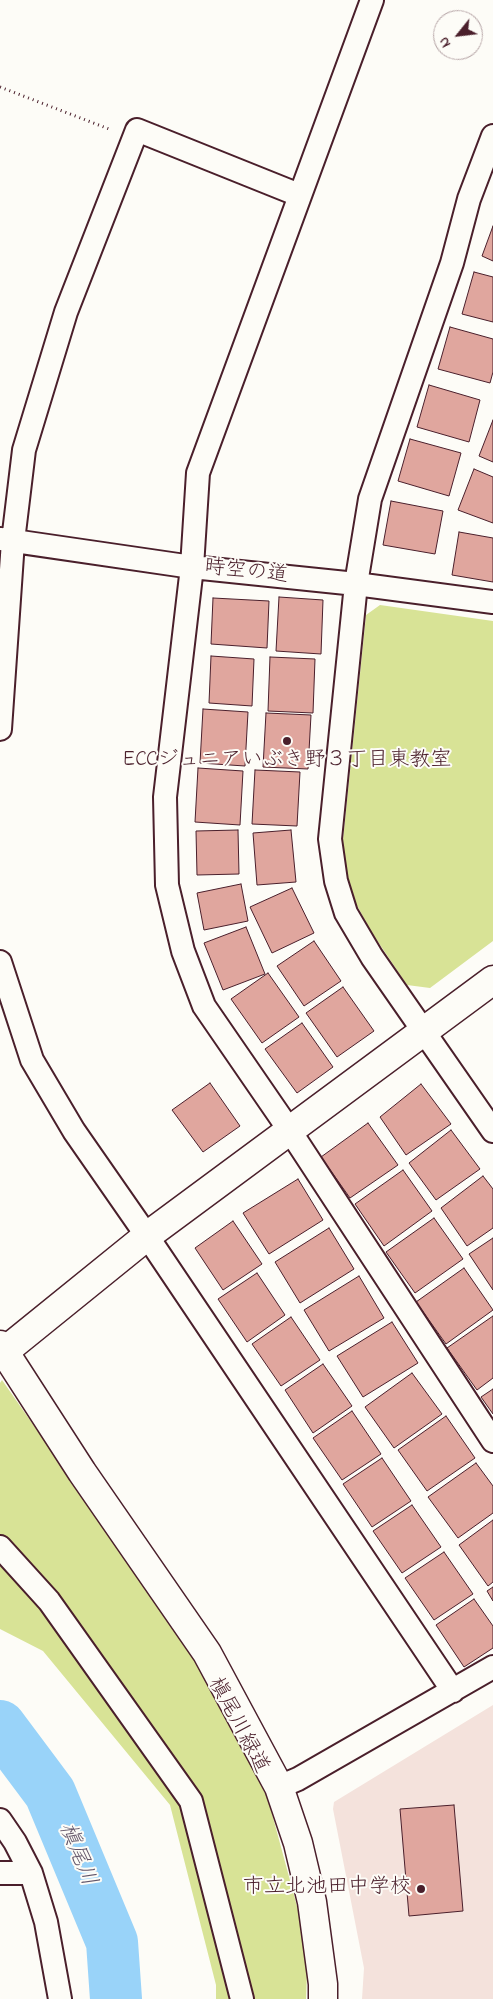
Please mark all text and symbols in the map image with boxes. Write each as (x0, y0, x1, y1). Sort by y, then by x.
north arrow (433, 10, 483, 60)
text: N (434, 33, 457, 51)
street label: 時空の道 (203, 556, 289, 590)
marker: ECCジュニアいぶき野３丁目東教室 (281, 735, 293, 747)
place label: ECCジュニアいぶき野３丁目東教室 (122, 749, 452, 775)
street label: 槇尾川緑道 (201, 1674, 273, 1778)
water label: 槇尾川 (51, 1819, 101, 1891)
place label: 市立北池田中学校 (243, 1876, 411, 1902)
marker: 市立北池田中学校 (415, 1883, 427, 1895)

